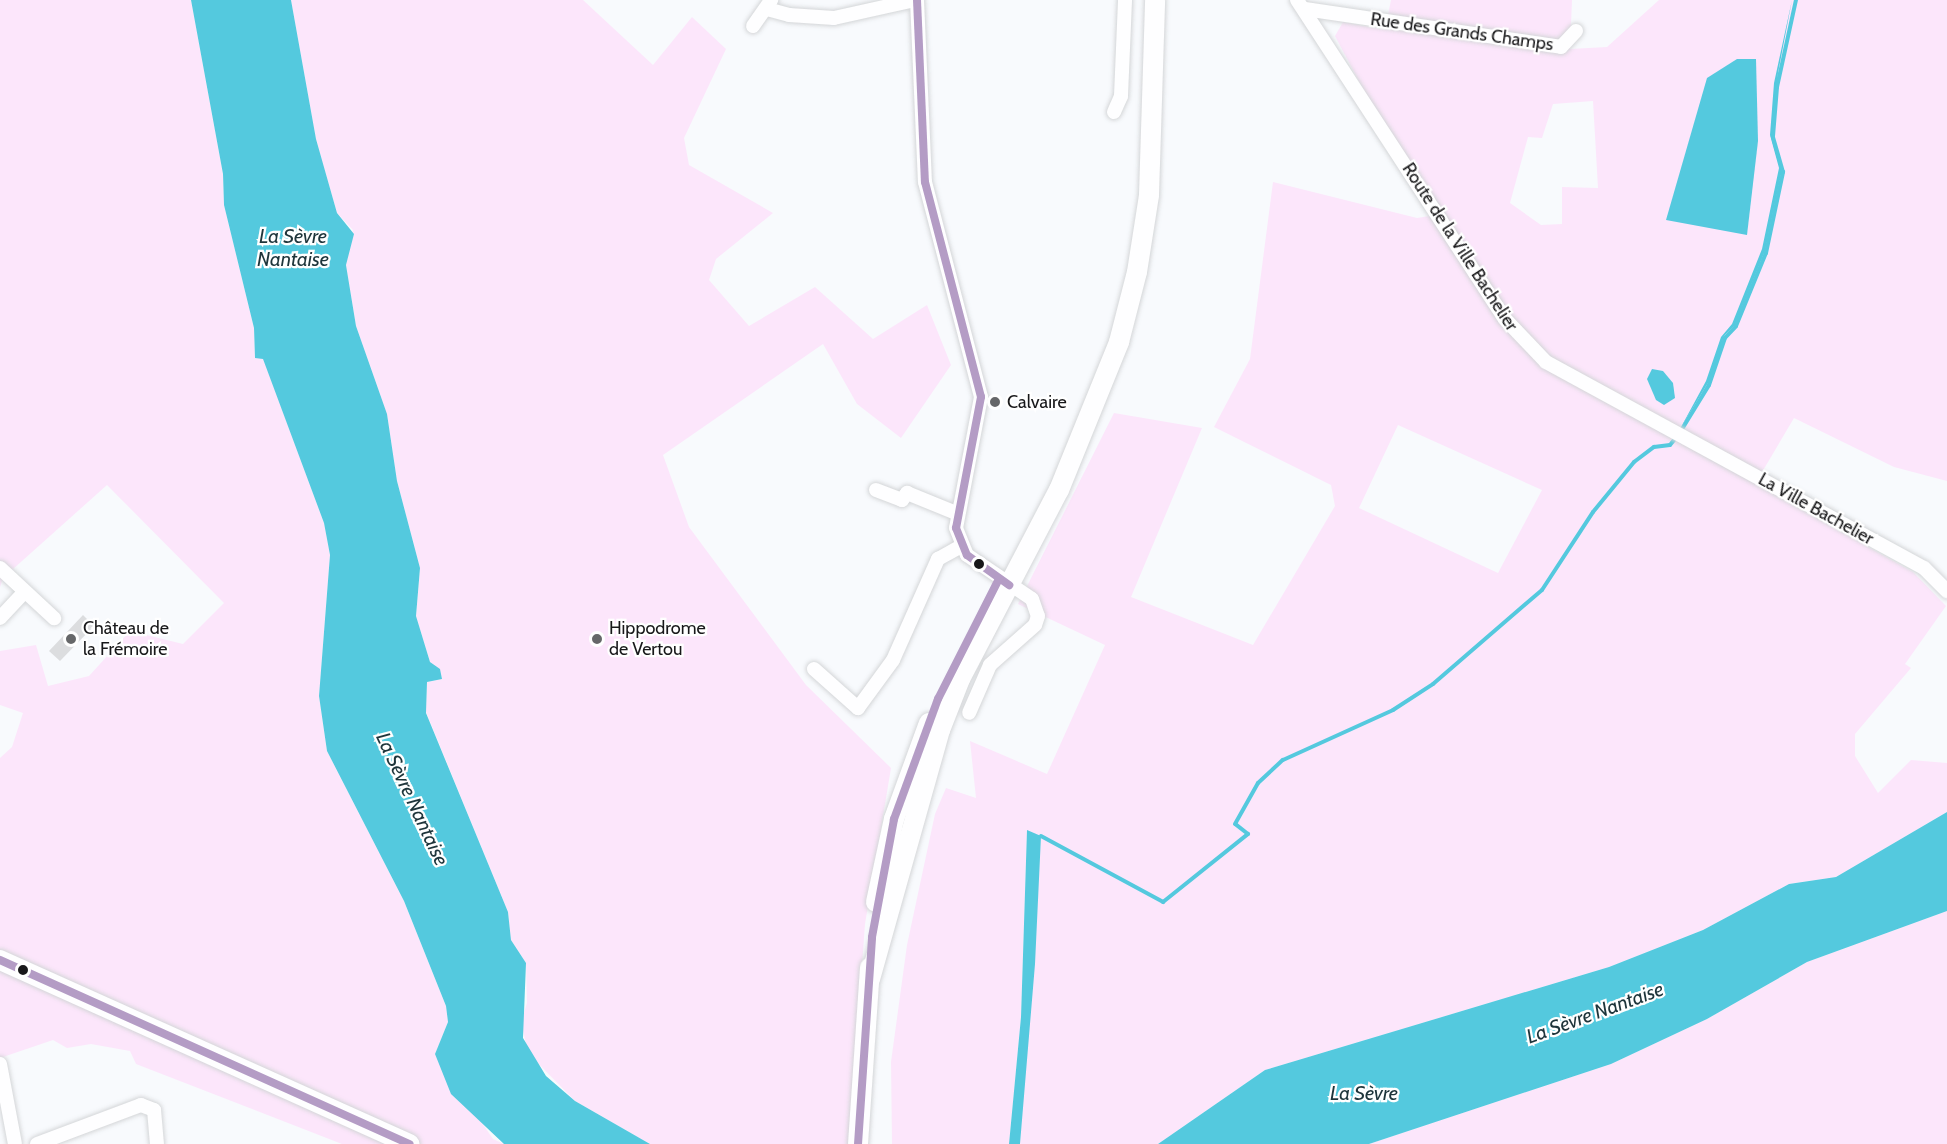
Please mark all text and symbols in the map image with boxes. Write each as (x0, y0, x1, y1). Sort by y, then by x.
street label: Rue des Grands Champs (1369, 8, 1555, 56)
street label: Route de la Ville Bachelier (1398, 159, 1522, 335)
water label: La Sèvre Nantaise (257, 225, 329, 272)
place label: Calvaire (1007, 391, 1067, 413)
marker: Calvaire (988, 395, 1002, 409)
street label: La Ville Bachelier (1755, 468, 1877, 550)
unlabelled marker (973, 558, 985, 570)
place label: Château de la Frémoire (83, 618, 169, 660)
place label: Hippodrome de Vertou (609, 618, 706, 660)
marker: Château de la Frémoire (64, 632, 78, 646)
marker: Hippodrome de Vertou (590, 632, 604, 646)
water label: La Sèvre Nantaise (371, 729, 453, 869)
unlabelled marker (17, 964, 29, 976)
water label: La Sèvre Nantaise (1523, 977, 1667, 1049)
water label: La Sèvre (1330, 1081, 1398, 1105)

